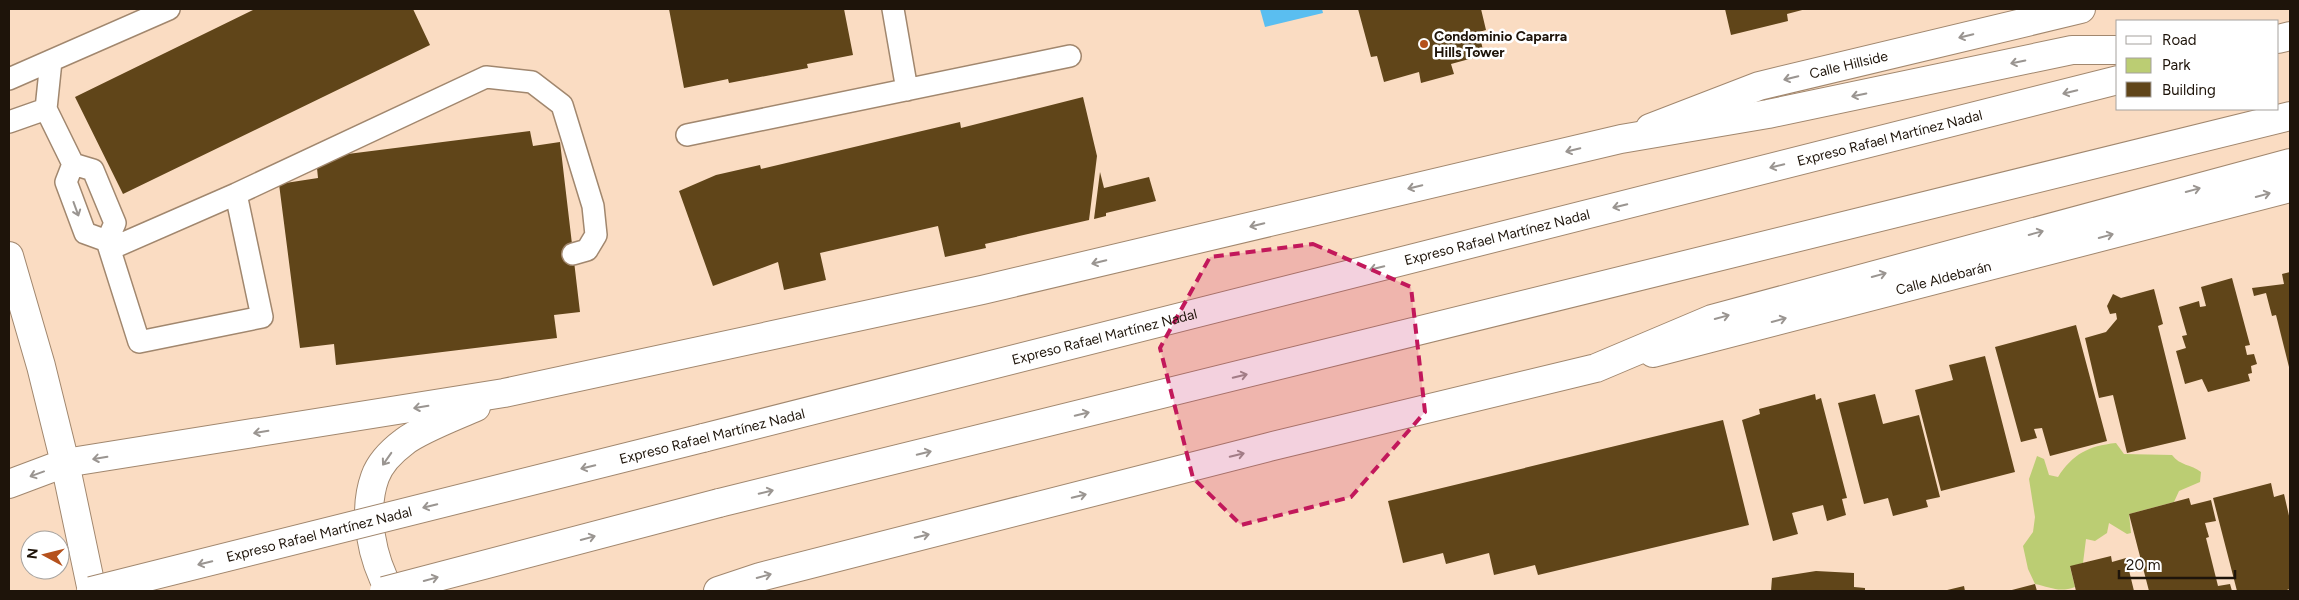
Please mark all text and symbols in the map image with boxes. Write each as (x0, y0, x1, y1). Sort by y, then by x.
legend (2116, 20, 2279, 110)
place label: Condominio Caparra Hills Tower (1434, 28, 1567, 61)
text: Road (2162, 31, 2197, 49)
one-way arrow (1958, 32, 1974, 41)
marker: Condominio Caparra Hills Tower (1418, 38, 1430, 50)
street label: Calle Hillside (1808, 47, 1890, 83)
text: Park (2162, 56, 2191, 74)
one-way arrow (2010, 58, 2026, 67)
one-way arrow (1783, 74, 1799, 83)
text: Building (2162, 81, 2216, 99)
one-way arrow (2063, 88, 2079, 97)
one-way arrow (1851, 91, 1867, 100)
street label: Expreso Rafael Martínez Nadal (1795, 107, 1984, 170)
one-way arrow (1566, 146, 1582, 155)
one-way arrow (1770, 162, 1786, 171)
one-way arrow (1408, 183, 1424, 192)
one-way arrow (2185, 185, 2201, 195)
one-way arrow (2254, 190, 2270, 199)
one-way arrow (72, 201, 81, 217)
one-way arrow (1612, 202, 1628, 211)
street label: Expreso Rafael Martínez Nadal (1403, 206, 1592, 269)
one-way arrow (1250, 221, 1266, 230)
one-way arrow (2028, 228, 2044, 237)
one-way arrow (2097, 230, 2113, 240)
one-way arrow (1092, 258, 1108, 267)
street label: Calle Aldebarán (1894, 258, 1993, 299)
one-way arrow (1370, 263, 1386, 273)
one-way arrow (1871, 269, 1887, 279)
street label: Expreso Rafael Martínez Nadal (1010, 305, 1199, 369)
one-way arrow (1714, 311, 1730, 321)
one-way arrow (1770, 315, 1786, 324)
one-way arrow (1231, 371, 1247, 380)
one-way arrow (414, 402, 430, 412)
street label: Expreso Rafael Martínez Nadal (618, 405, 807, 468)
one-way arrow (1074, 409, 1090, 419)
one-way arrow (253, 428, 269, 438)
one-way arrow (916, 448, 932, 457)
one-way arrow (1228, 450, 1244, 460)
one-way arrow (382, 452, 392, 466)
one-way arrow (93, 453, 109, 463)
one-way arrow (580, 463, 596, 472)
one-way arrow (30, 470, 45, 479)
one-way arrow (758, 487, 774, 496)
one-way arrow (1071, 491, 1087, 500)
one-way arrow (423, 502, 439, 512)
street label: Expreso Rafael Martínez Nadal (225, 503, 414, 566)
north arrow (20, 530, 70, 580)
one-way arrow (913, 531, 929, 540)
one-way arrow (580, 532, 596, 542)
text: N (23, 547, 42, 560)
scale bar (2119, 548, 2235, 580)
text: 20 m (2126, 556, 2160, 574)
one-way arrow (197, 559, 213, 568)
one-way arrow (756, 570, 772, 580)
one-way arrow (423, 574, 439, 583)

